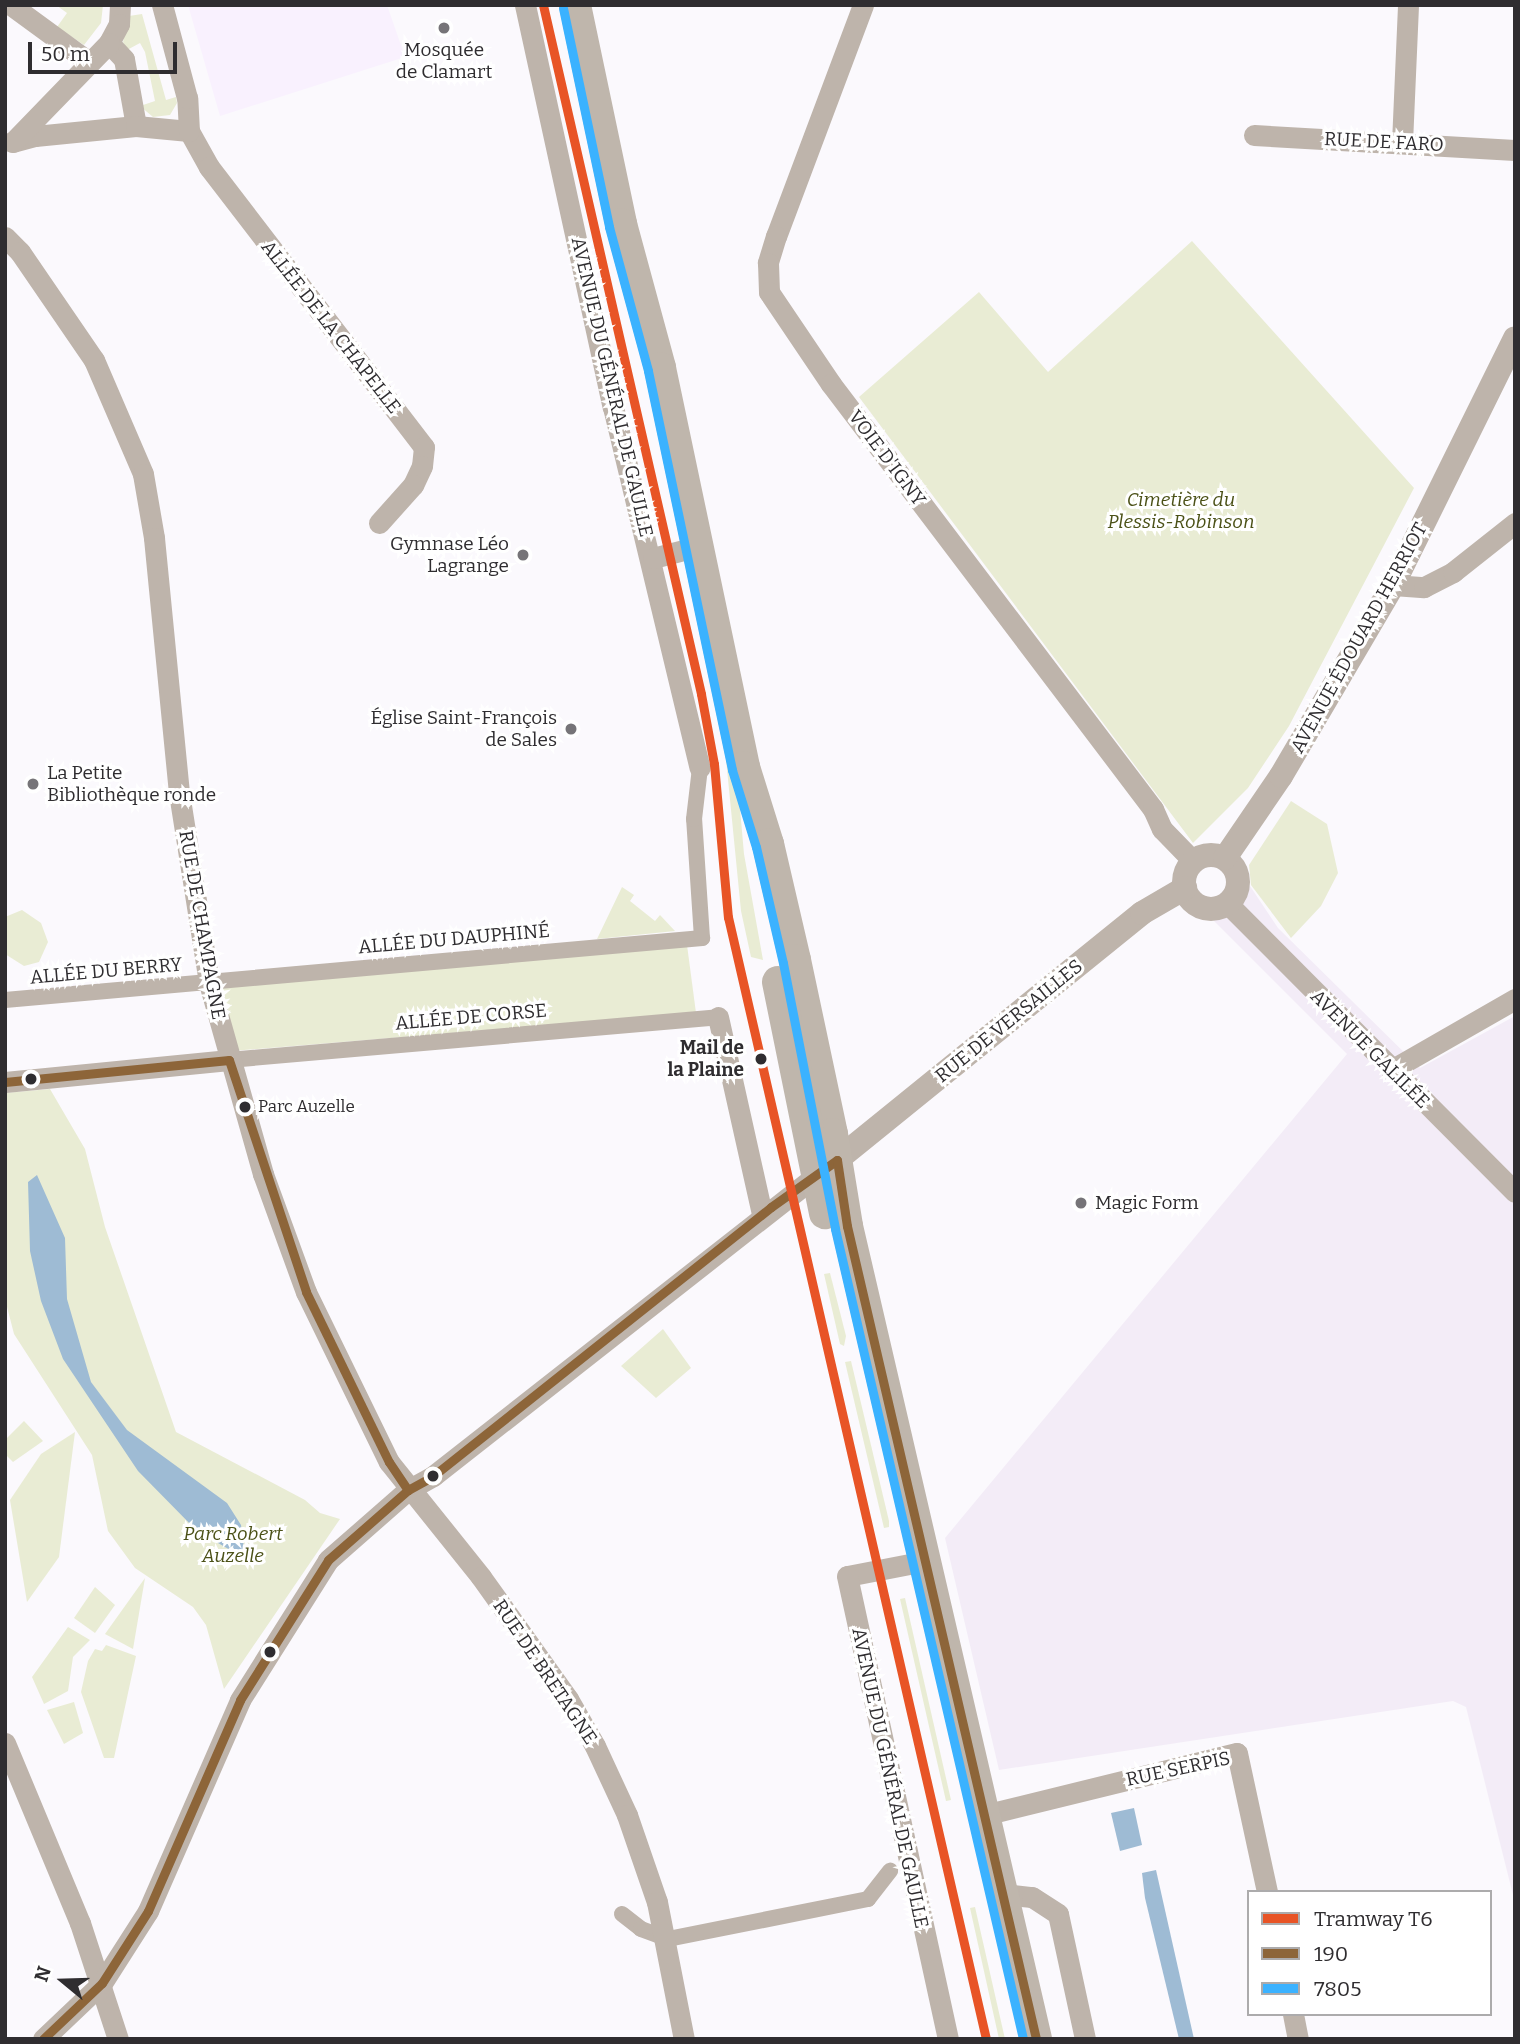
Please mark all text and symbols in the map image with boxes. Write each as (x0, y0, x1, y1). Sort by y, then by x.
marker: Mosquée de Clamart (436, 20, 452, 36)
scale bar (32, 28, 180, 72)
place label: Mosquée de Clamart (396, 39, 492, 83)
text: 50 m (41, 41, 90, 67)
street label: RUE DE FARO (1324, 127, 1444, 157)
street label: AVENUE DU GÉNÉRAL DE GAULLE (566, 235, 658, 539)
street label: ALLÉE DE LA CHAPELLE (256, 236, 406, 418)
street label: VOIE D'IGNY (844, 406, 930, 510)
park label: Cimetière du Plessis-Robinson (1108, 489, 1254, 533)
street label: AVENUE ÉDOUARD HERRIOT (1286, 519, 1432, 757)
place label: Gymnase Léo Lagrange (390, 533, 509, 577)
marker: Gymnase Léo Lagrange (515, 547, 531, 563)
place label: Église Saint-François de Sales (371, 707, 557, 751)
marker: Église Saint-François de Sales (563, 721, 579, 737)
place label: La Petite Bibliothèque ronde (47, 762, 216, 806)
marker: La Petite Bibliothèque ronde (25, 776, 41, 792)
street label: RUE DE CHAMPAGNE (174, 829, 230, 1021)
street label: ALLÉE DU DAUPHINÉ (357, 919, 551, 959)
street label: ALLÉE DU BERRY (29, 953, 183, 989)
street label: RUE DE VERSAILLES (931, 955, 1087, 1087)
street label: AVENUE GALILÉE (1306, 985, 1434, 1113)
street label: ALLÉE DE CORSE (394, 999, 548, 1035)
place label: Mail de la Plaine (668, 1037, 744, 1081)
marker: Mail de la Plaine (750, 1048, 772, 1070)
unlabelled marker (24, 1072, 38, 1086)
place label: Parc Auzelle (258, 1097, 355, 1117)
marker: Parc Auzelle (238, 1100, 252, 1114)
place label: Magic Form (1095, 1192, 1199, 1214)
marker: Magic Form (1073, 1195, 1089, 1211)
unlabelled marker (426, 1469, 440, 1483)
park label: Parc Robert Auzelle (183, 1523, 283, 1567)
street label: RUE DE BRETAGNE (488, 1595, 602, 1749)
street label: AVENUE DU GÉNÉRAL DE GAULLE (847, 1626, 933, 1930)
unlabelled marker (263, 1645, 277, 1659)
street label: RUE SERPIS (1124, 1747, 1232, 1791)
legend (1247, 1890, 1492, 2016)
text: Tramway T6 (1314, 1906, 1433, 1932)
text: 190 (1314, 1941, 1348, 1967)
north arrow (28, 1946, 98, 2016)
text: N (29, 1963, 56, 1985)
text: 7805 (1314, 1976, 1362, 2002)

